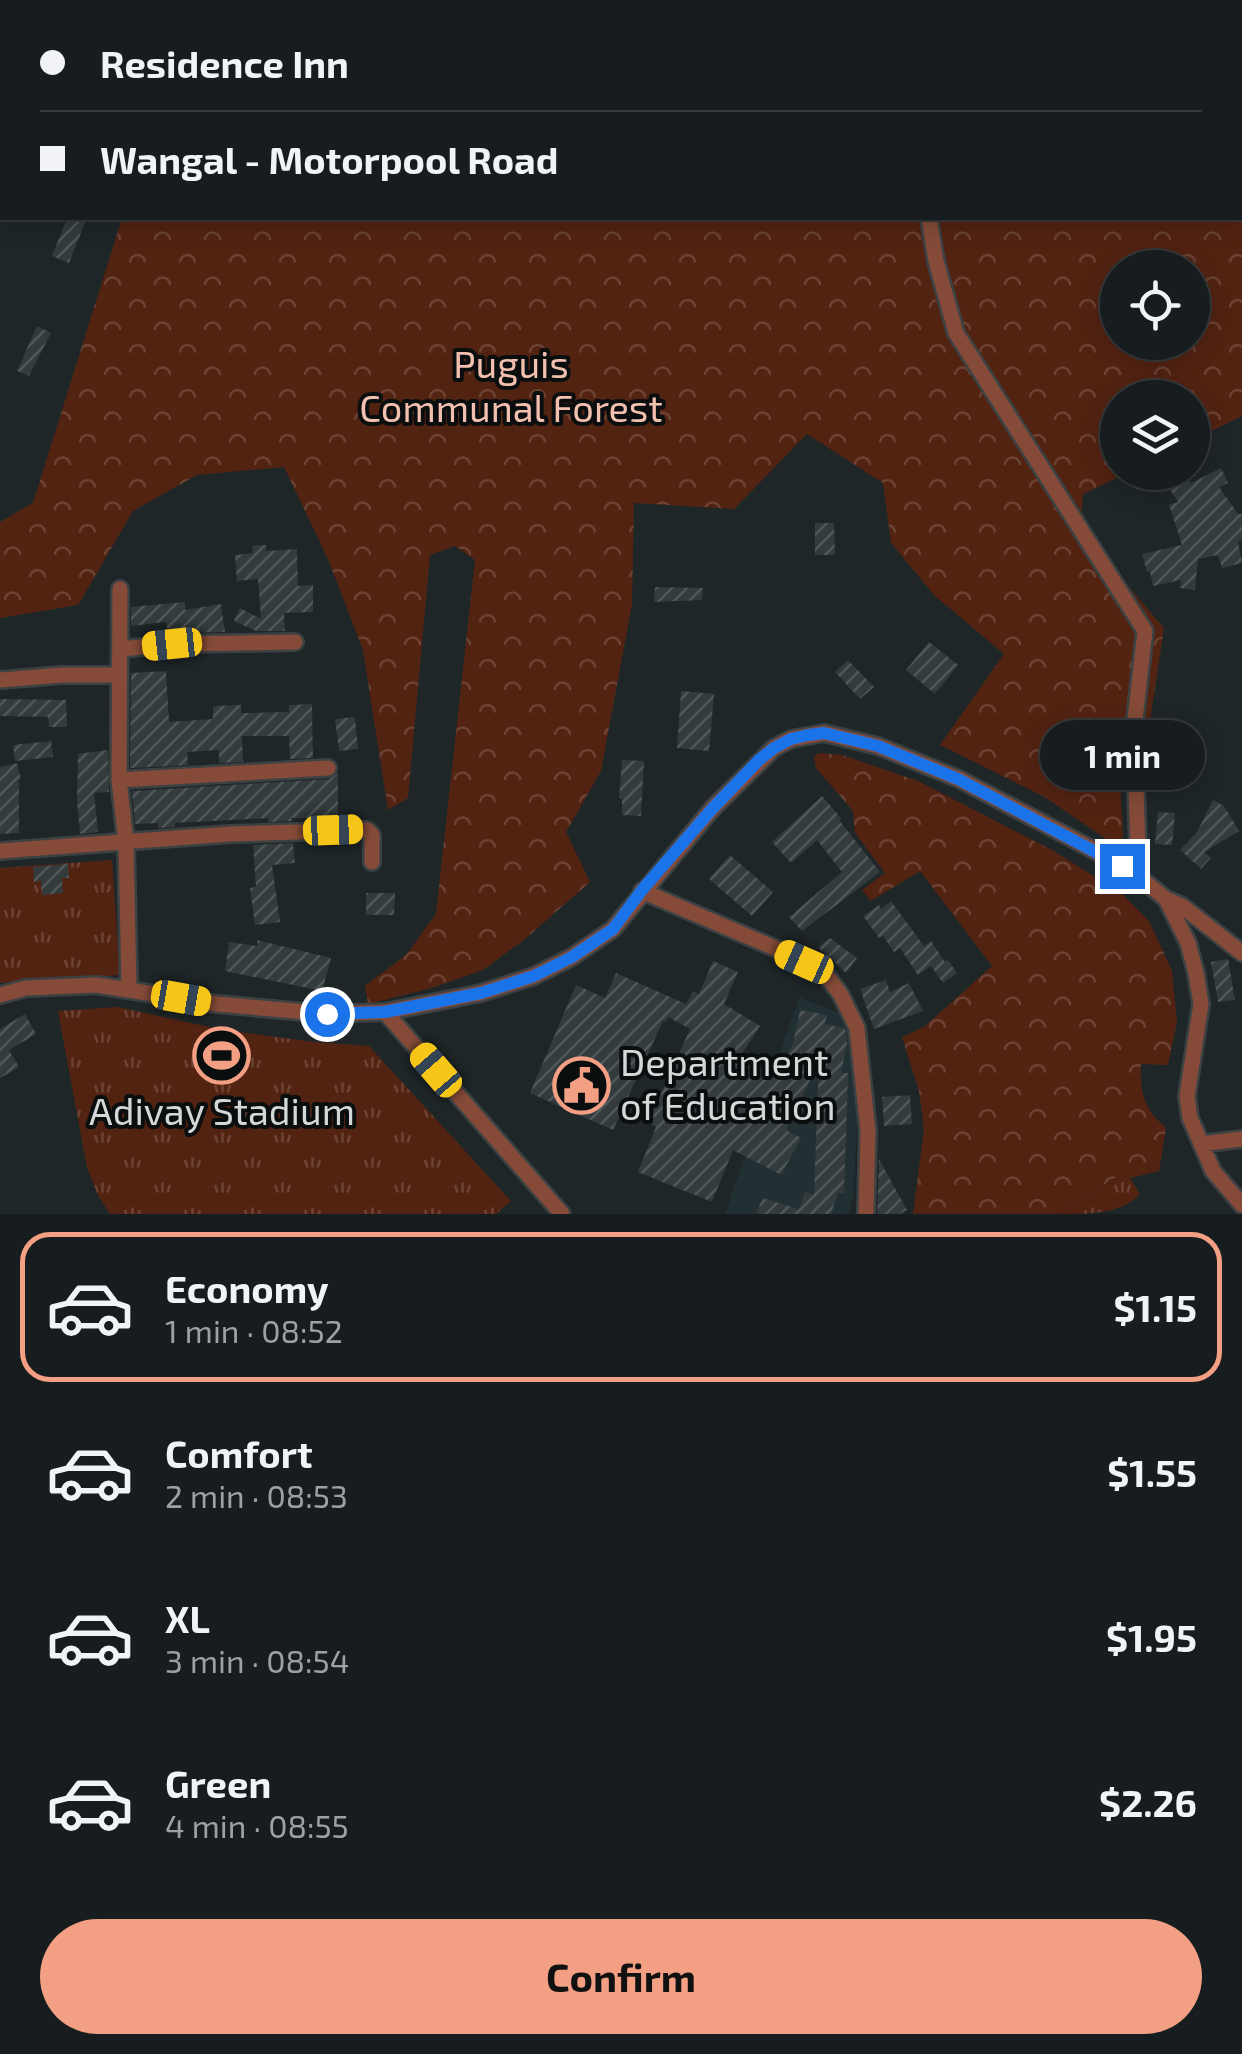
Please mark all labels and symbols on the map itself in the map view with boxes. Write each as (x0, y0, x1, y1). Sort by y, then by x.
park label: Puguis Communal Forest (359, 340, 663, 430)
car (141, 626, 203, 662)
callout: 1 min (1040, 721, 1204, 791)
car (302, 814, 364, 846)
route end (1100, 844, 1145, 889)
car (770, 936, 838, 988)
car (149, 978, 213, 1018)
route start (305, 992, 350, 1037)
sports icon: Adivay Stadium (192, 1025, 252, 1085)
car (405, 1038, 467, 1102)
place label: Department of Education (620, 1038, 835, 1128)
public building icon: Department of Education (551, 1055, 611, 1115)
place label: Adivay Stadium (89, 1087, 355, 1133)

